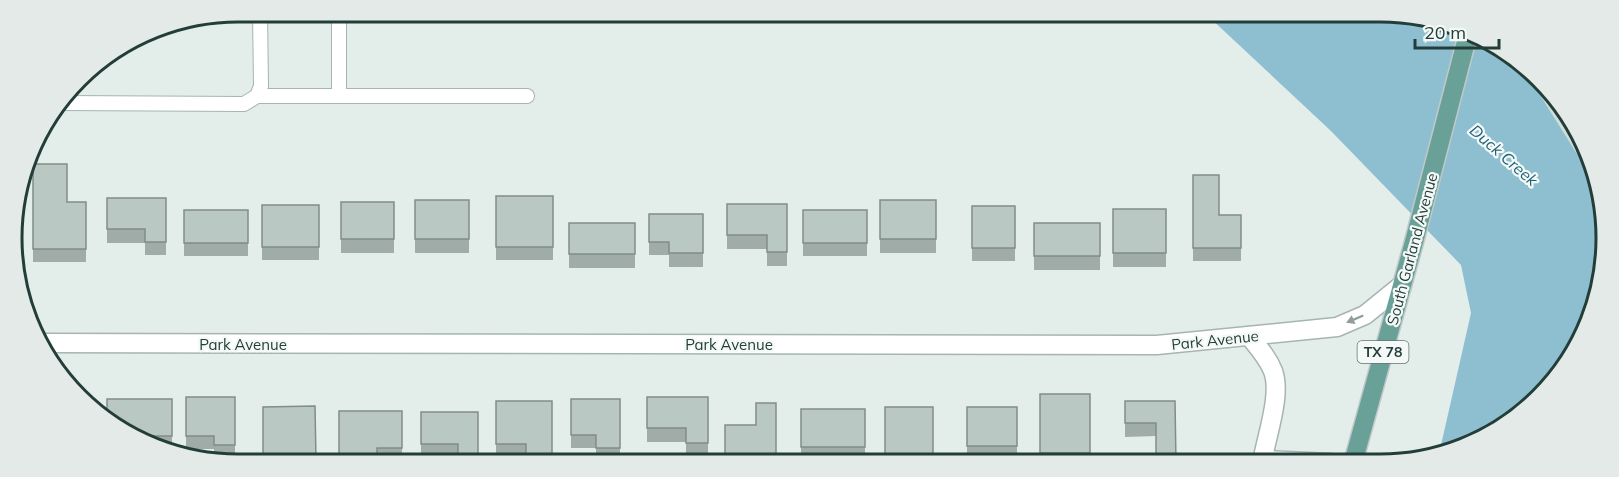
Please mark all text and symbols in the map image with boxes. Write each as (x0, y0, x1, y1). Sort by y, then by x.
scale bar (1415, 12, 1499, 50)
text: 20 m (1424, 21, 1466, 44)
water label: Duck Creek (1466, 120, 1543, 191)
street label: South Garland Avenue (1383, 171, 1441, 327)
one-way arrow (1346, 315, 1364, 325)
street label: Park Avenue (1170, 326, 1260, 354)
street label: Park Avenue (199, 335, 287, 354)
street label: Park Avenue (685, 335, 773, 354)
road number: TX 78 (1358, 341, 1408, 363)

